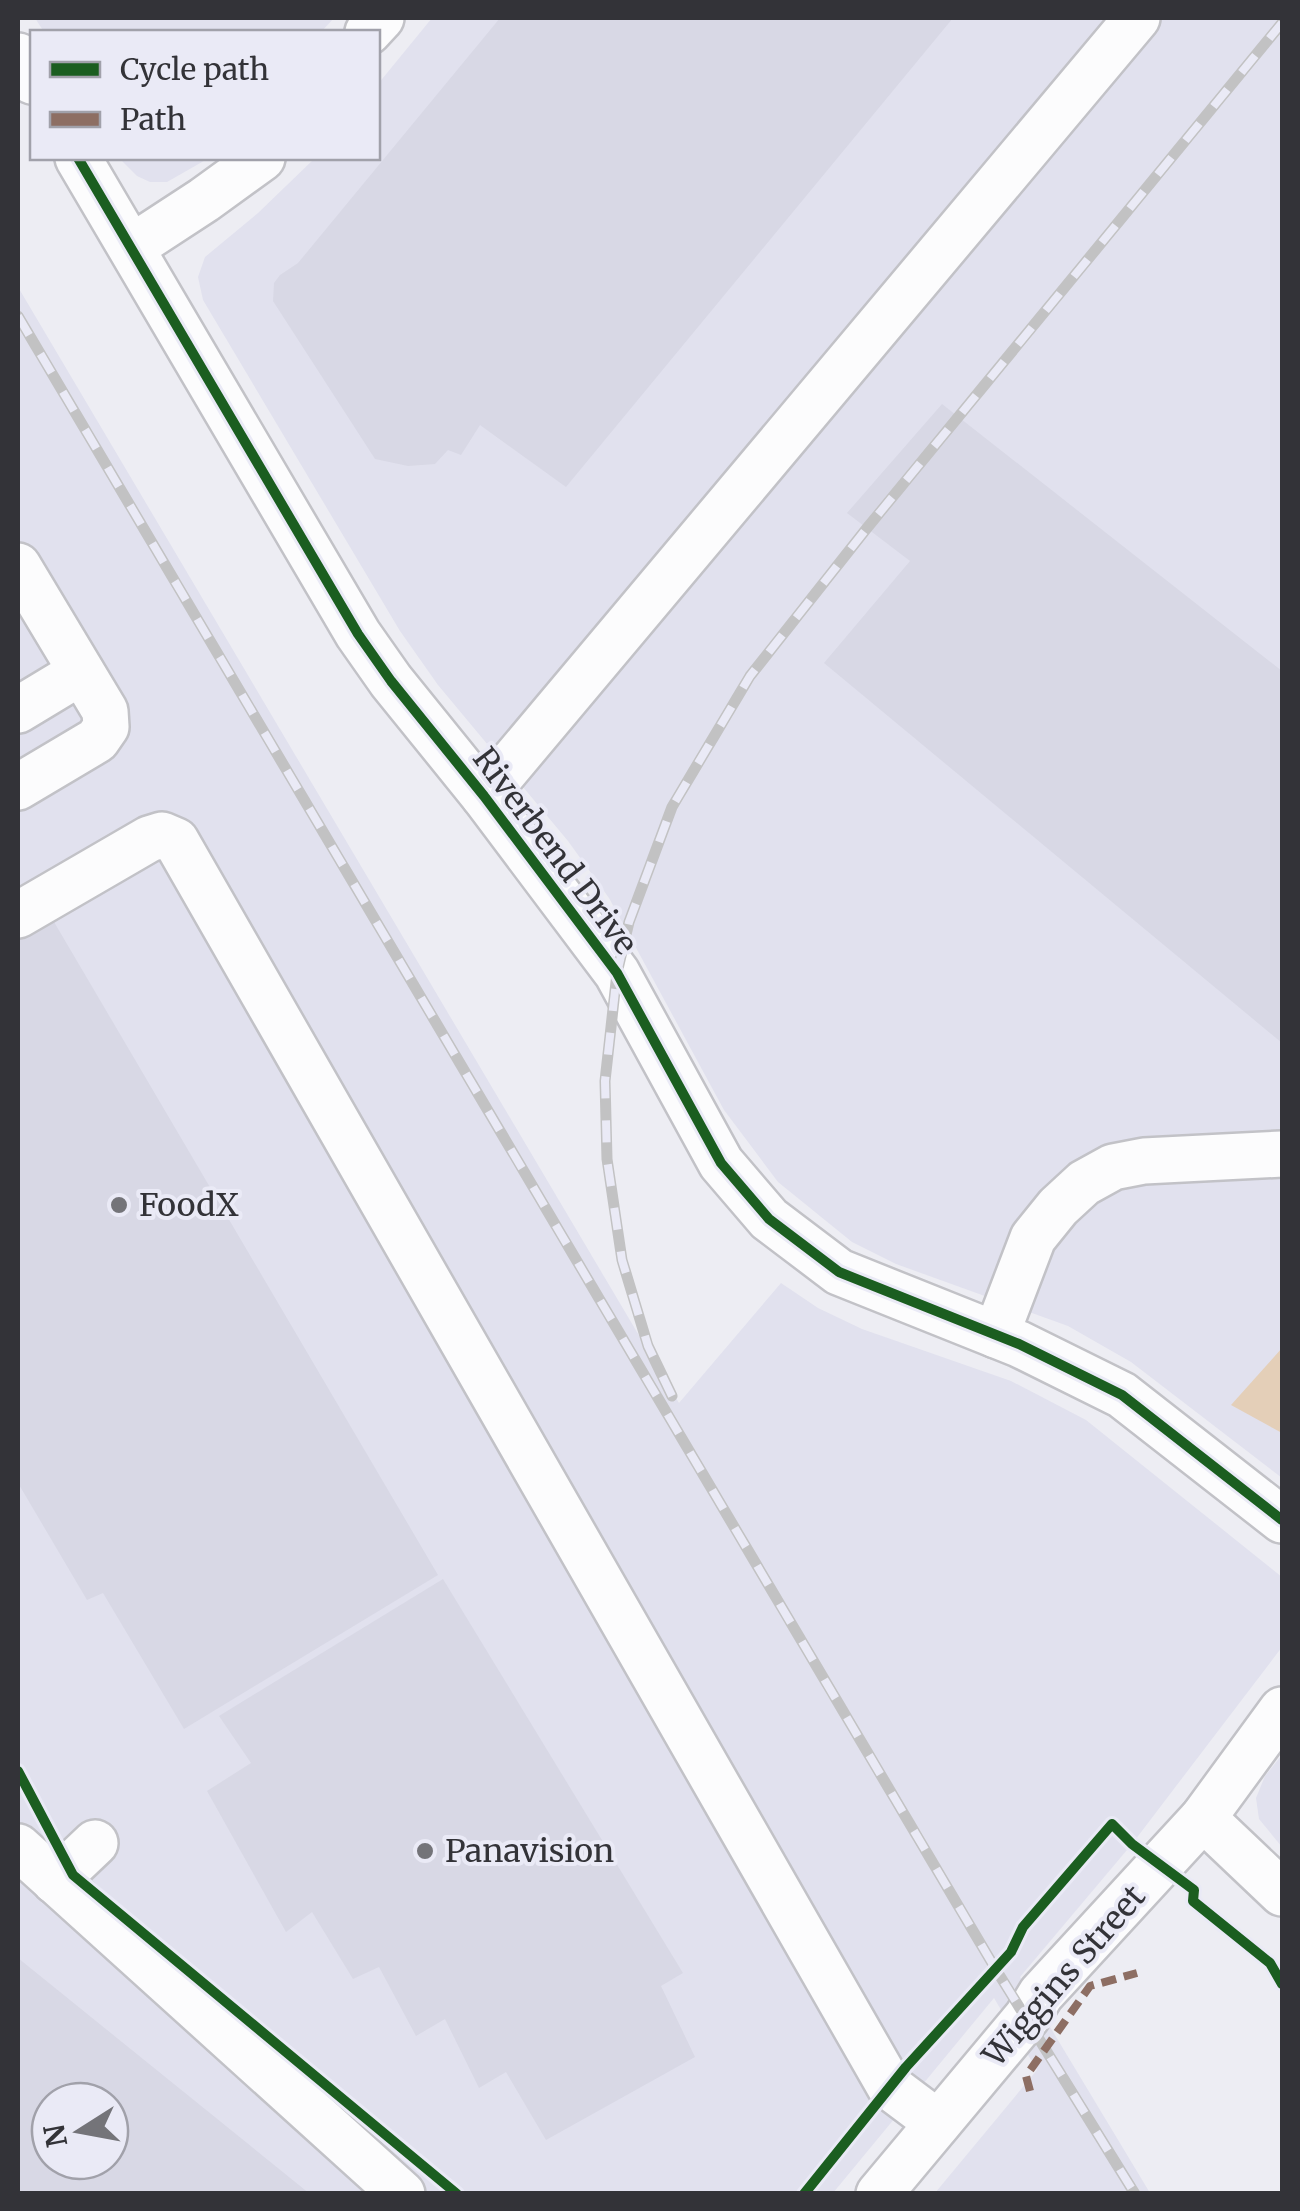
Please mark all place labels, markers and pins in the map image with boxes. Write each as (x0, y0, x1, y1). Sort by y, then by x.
place label: FoodX (139, 1185, 239, 1225)
marker: FoodX (108, 1194, 130, 1216)
place label: Panavision (445, 1831, 614, 1871)
marker: Panavision (414, 1840, 436, 1862)

